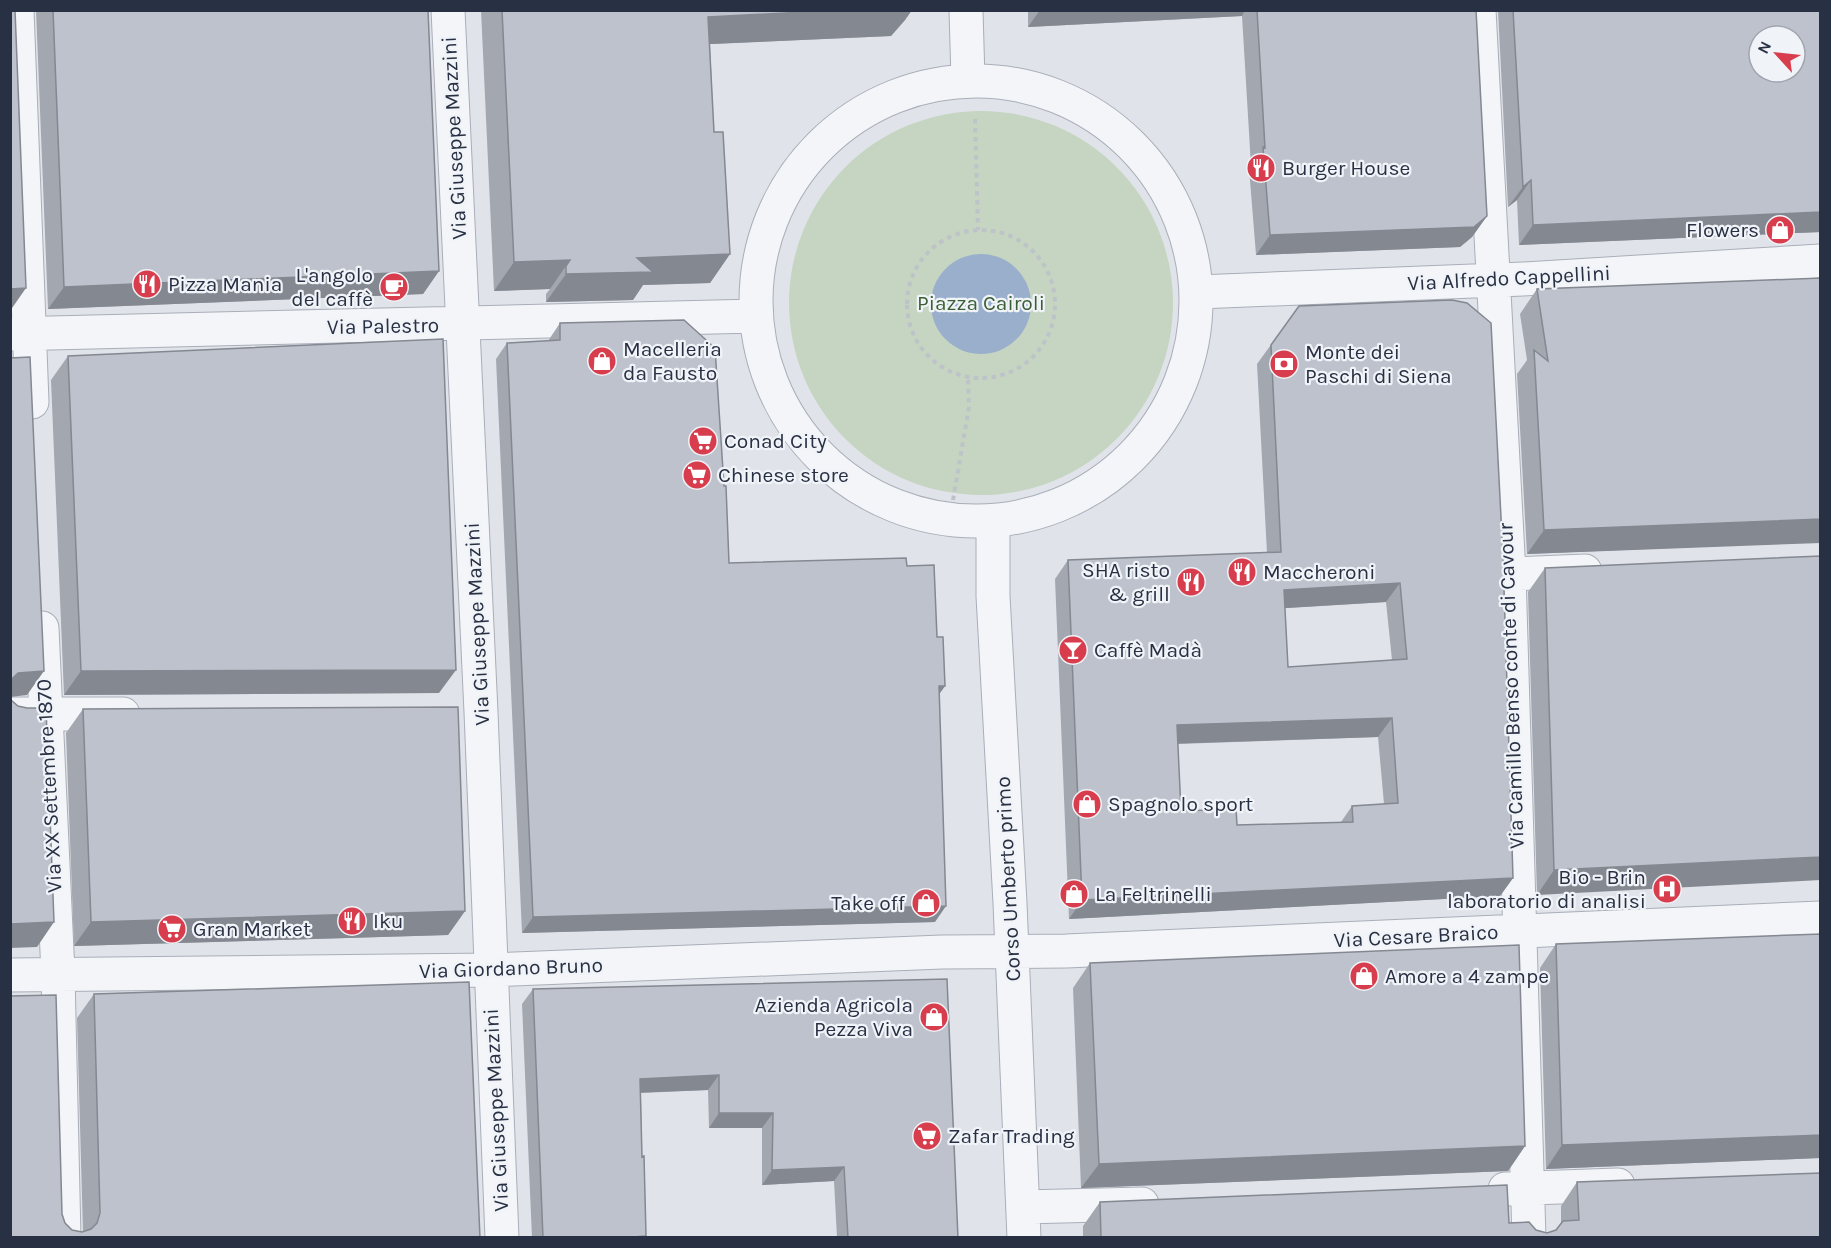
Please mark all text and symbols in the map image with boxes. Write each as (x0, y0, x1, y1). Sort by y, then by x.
north arrow (1747, 24, 1807, 84)
street label: Via Giuseppe Mazzini (437, 36, 471, 240)
text: N (1753, 38, 1775, 57)
restaurant icon: Burger House (1245, 152, 1277, 184)
place label: Burger House (1282, 156, 1410, 180)
shop icon: Flowers (1764, 214, 1796, 246)
place label: Flowers (1686, 218, 1759, 242)
street label: Via Alfredo Cappellini (1407, 261, 1611, 295)
place label: L'angolo del caffè (291, 263, 373, 311)
restaurant icon: Pizza Mania (131, 268, 163, 300)
cafe icon: L'angolo del caffè (378, 271, 410, 303)
place label: Pizza Mania (168, 272, 282, 296)
park label: Piazza Cairoli (917, 291, 1045, 315)
street label: Via Palestro (327, 313, 439, 339)
place label: Macelleria da Fausto (623, 337, 722, 385)
place label: Monte dei Paschi di Siena (1305, 340, 1452, 388)
shop icon: Macelleria da Fausto (586, 345, 618, 377)
bank icon: Monte dei Paschi di Siena (1268, 348, 1300, 380)
supermarket icon: Conad City (687, 425, 719, 457)
place label: Conad City (724, 429, 827, 453)
supermarket icon: Chinese store (681, 459, 713, 491)
place label: Chinese store (718, 463, 849, 487)
street label: Via Giuseppe Mazzini (460, 522, 494, 726)
street label: Via Camillo Benso conte di Cavour (1493, 522, 1529, 849)
restaurant icon: Maccheroni (1226, 556, 1258, 588)
place label: SHA risto & grill (1082, 558, 1170, 606)
place label: Maccheroni (1263, 560, 1375, 584)
restaurant icon: SHA risto & grill (1175, 566, 1207, 598)
bar icon: Caffè Madà (1057, 634, 1089, 666)
place label: Caffè Madà (1094, 638, 1202, 662)
street label: Via XX Settembre 1870 (31, 678, 67, 894)
street label: Corso Umberto primo (991, 776, 1025, 982)
shop icon: Spagnolo sport (1071, 788, 1103, 820)
place label: Spagnolo sport (1108, 792, 1253, 816)
place label: Bio - Brin laboratorio di analisi (1447, 865, 1646, 913)
hospital icon: Bio - Brin laboratorio di analisi (1651, 873, 1683, 905)
shop icon: La Feltrinelli (1058, 878, 1090, 910)
place label: La Feltrinelli (1095, 882, 1212, 906)
shop icon: Take off (910, 887, 942, 919)
place label: Take off (831, 891, 906, 915)
restaurant icon: Iku (336, 905, 368, 937)
place label: Iku (373, 909, 403, 933)
supermarket icon: Gran Market (156, 913, 188, 945)
place label: Gran Market (193, 917, 311, 941)
street label: Via Cesare Braico (1333, 920, 1499, 952)
street label: Via Giordano Bruno (419, 953, 603, 983)
shop icon: Amore a 4 zampe (1348, 960, 1380, 992)
place label: Amore a 4 zampe (1385, 964, 1549, 988)
place label: Azienda Agricola Pezza Viva (755, 993, 913, 1041)
shop icon: Azienda Agricola Pezza Viva (918, 1001, 950, 1033)
street label: Via Giuseppe Mazzini (479, 1008, 513, 1212)
supermarket icon: Zafar Trading (911, 1120, 943, 1152)
place label: Zafar Trading (948, 1124, 1075, 1148)

